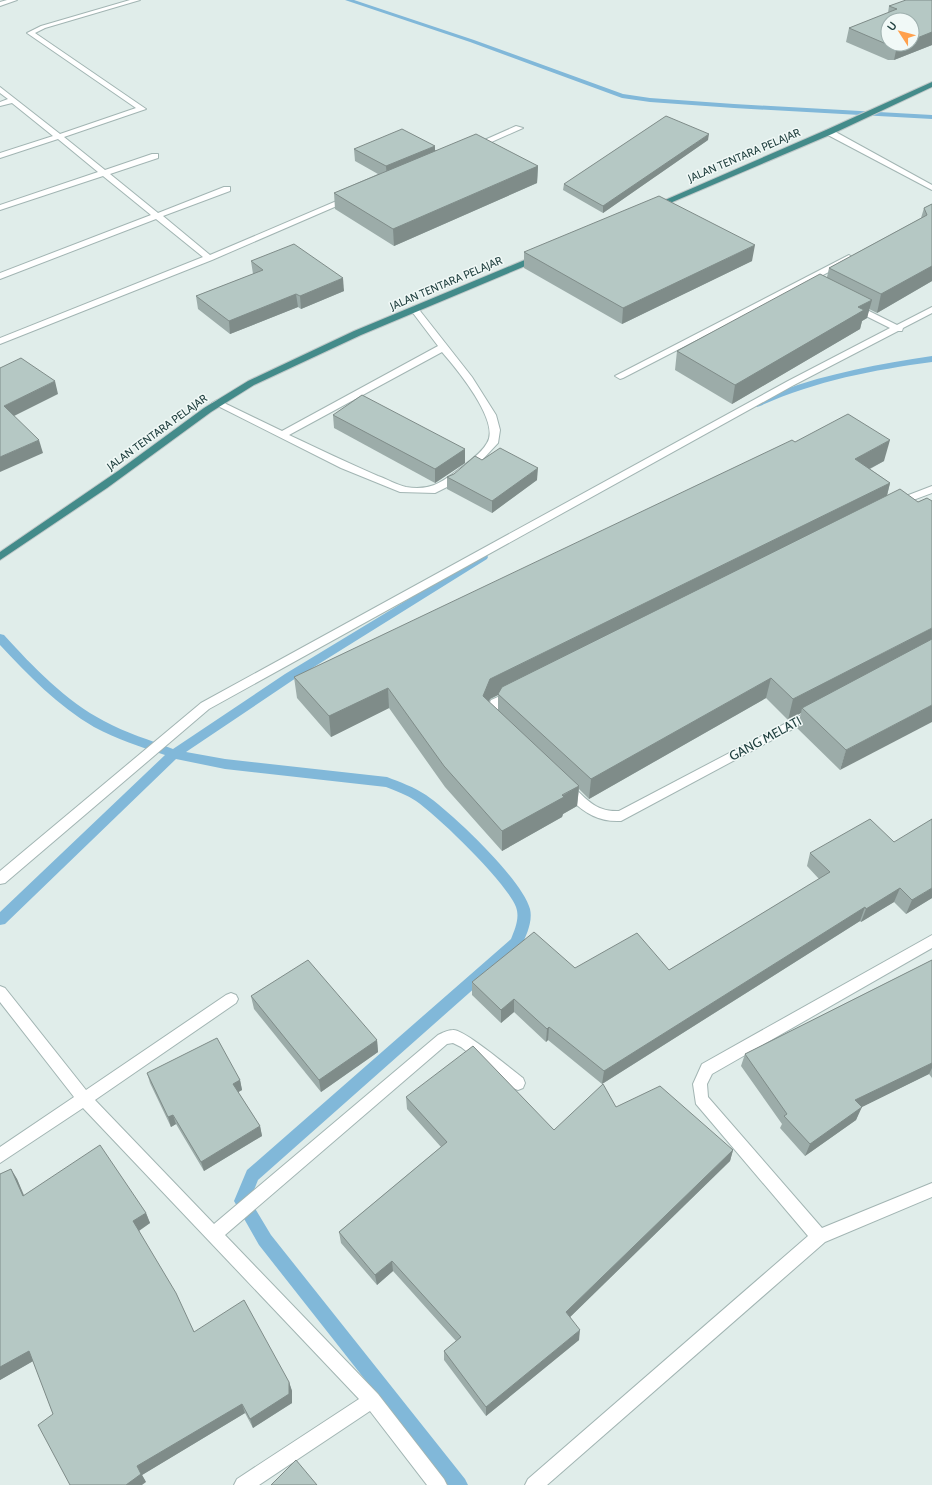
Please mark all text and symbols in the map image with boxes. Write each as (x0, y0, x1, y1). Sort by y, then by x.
north arrow (880, 12, 920, 52)
text: U (884, 19, 900, 33)
street label: JALAN TENTARA PELAJAR (685, 125, 803, 185)
street label: JALAN TENTARA PELAJAR (387, 253, 505, 313)
street label: JALAN TENTARA PELAJAR (103, 391, 210, 474)
street label: GANG MELATI (726, 712, 804, 764)

